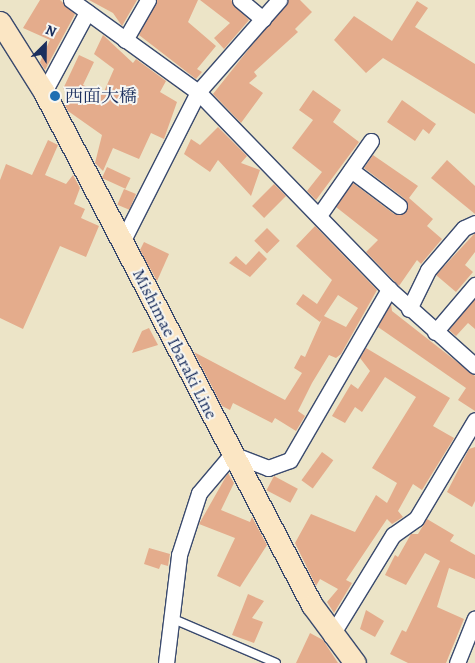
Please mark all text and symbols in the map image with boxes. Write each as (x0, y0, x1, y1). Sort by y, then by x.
north arrow (20, 20, 70, 70)
text: N (43, 20, 59, 41)
place label: 西面大橋 (65, 85, 137, 107)
marker: 西面大橋 (49, 90, 61, 102)
street label: Mishimae Ibaraki Line (128, 265, 222, 423)

